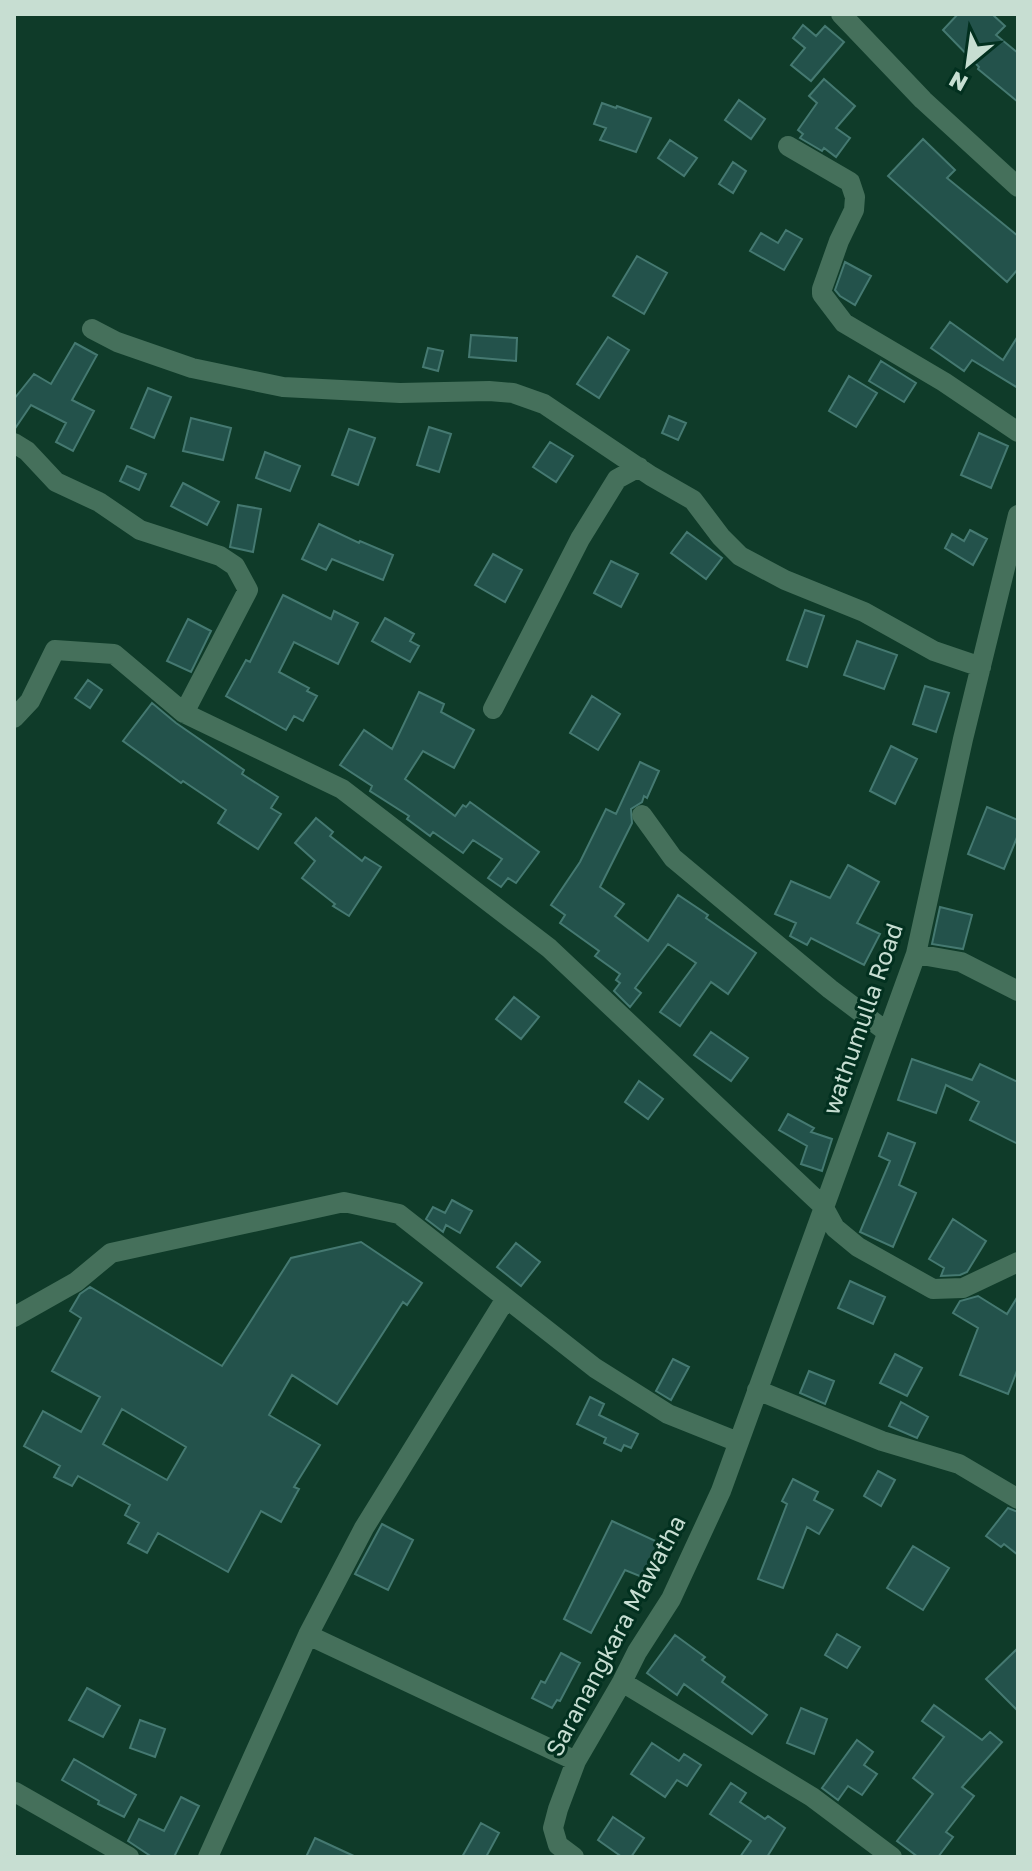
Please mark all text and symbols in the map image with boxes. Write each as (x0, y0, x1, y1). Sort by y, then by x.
north arrow (928, 24, 1008, 104)
text: N (944, 66, 972, 98)
street label: wathumulla Road (815, 919, 908, 1118)
street label: Saranangkara Mawatha (539, 1510, 691, 1761)

